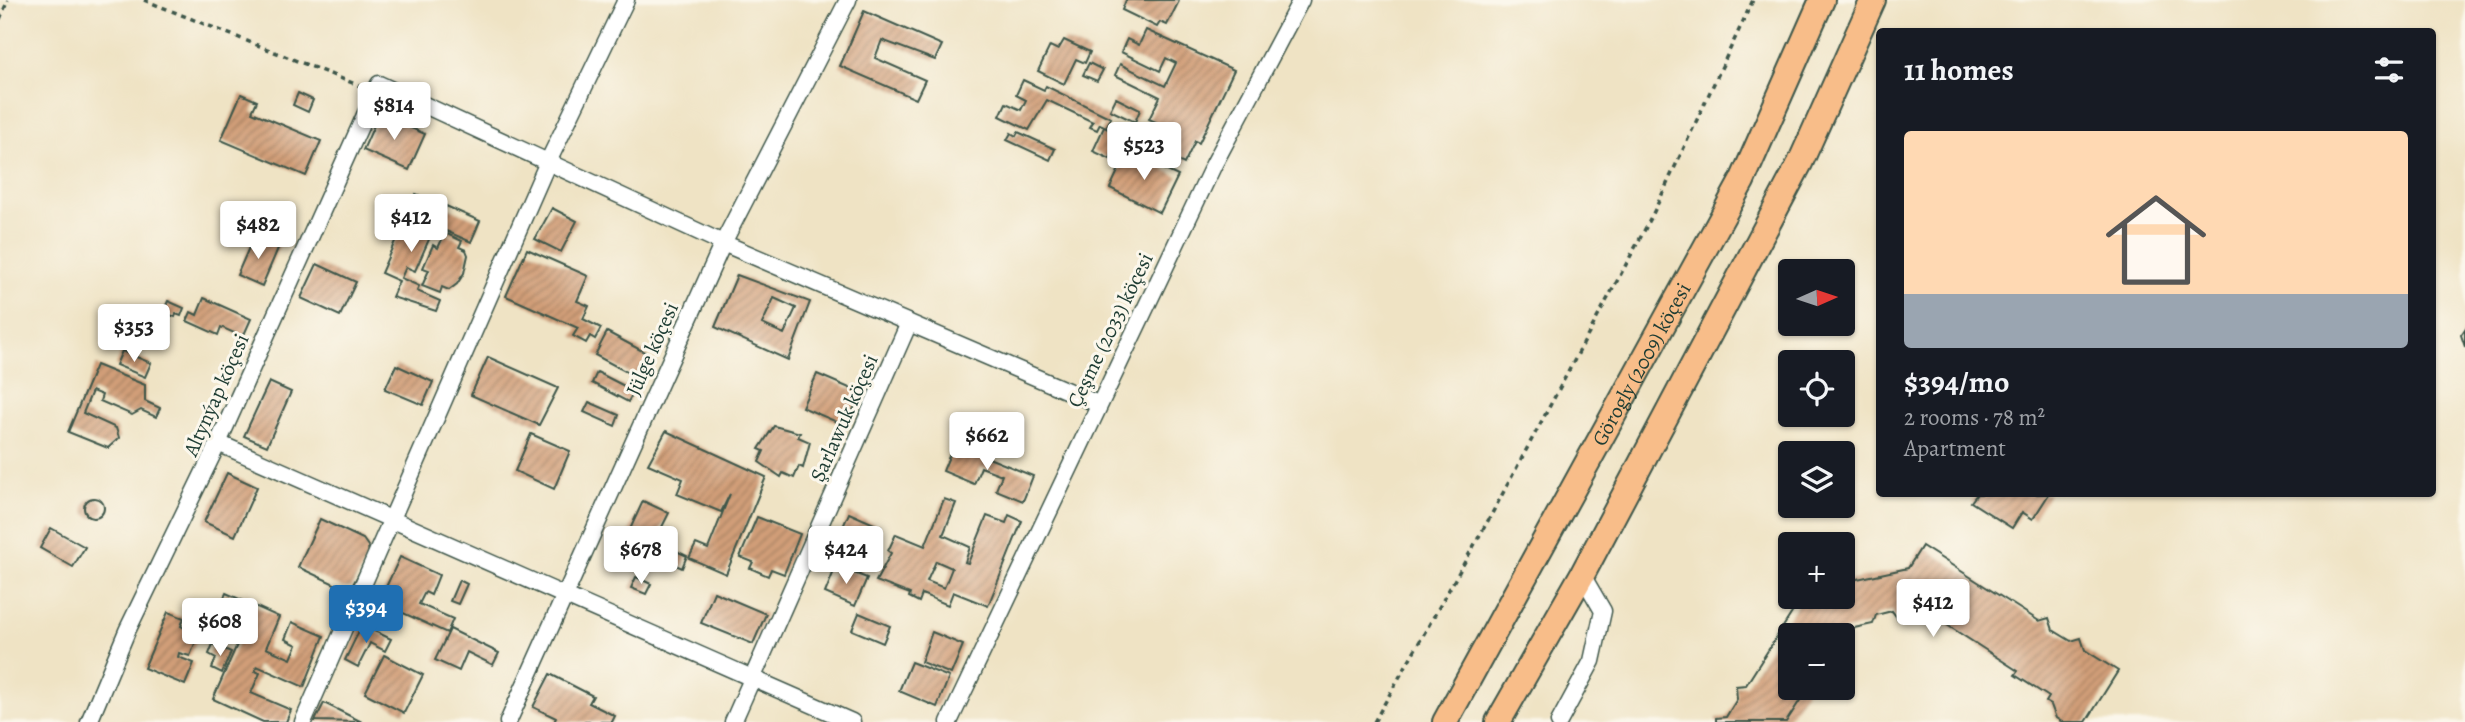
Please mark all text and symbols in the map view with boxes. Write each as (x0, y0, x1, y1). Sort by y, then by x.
text: 11 homes (1904, 50, 2014, 90)
icon: filters (2370, 51, 2408, 89)
pin: $814 (353, 82, 435, 142)
text: $814 (374, 89, 414, 120)
pin: $523 (1103, 122, 1185, 182)
text: $523 (1123, 129, 1165, 160)
icon: home (2093, 177, 2219, 303)
pin: $412 (370, 194, 452, 254)
text: $412 (391, 201, 431, 232)
pin: $482 (217, 202, 299, 261)
text: $482 (236, 208, 280, 239)
street label: Çeşme (2033) köçesi (1060, 248, 1160, 412)
north arrow (1778, 259, 1855, 336)
map controls (1778, 259, 1855, 700)
street label: Görogly (2009) köçesi (1585, 278, 1697, 451)
street label: Jülge köçesi (619, 298, 685, 400)
pin: $353 (93, 304, 175, 364)
text: $353 (114, 311, 154, 342)
street label: Altynýap köçesi (176, 329, 256, 462)
street label: Şarlawuk köçesi (803, 350, 885, 486)
button: locate (1778, 350, 1855, 427)
text: $394/mo (1904, 362, 2009, 402)
text: 2 rooms · 78 m² (1904, 402, 2045, 433)
pin: $662 (946, 412, 1028, 472)
text: $662 (965, 419, 1009, 450)
text: Apartment (1904, 433, 2006, 464)
button: layers (1778, 441, 1855, 518)
pin: $678 (600, 526, 682, 586)
pin: $424 (805, 526, 887, 586)
button: + (1778, 532, 1855, 609)
text: $678 (620, 533, 662, 564)
text: $424 (824, 533, 868, 564)
pin: $412 (1892, 580, 1974, 639)
pin: $394 (325, 586, 407, 645)
text: $412 (1913, 586, 1953, 617)
text: $394 (345, 592, 387, 623)
pin: $608 (179, 598, 261, 658)
text: $608 (198, 605, 242, 636)
button: − (1778, 623, 1855, 700)

